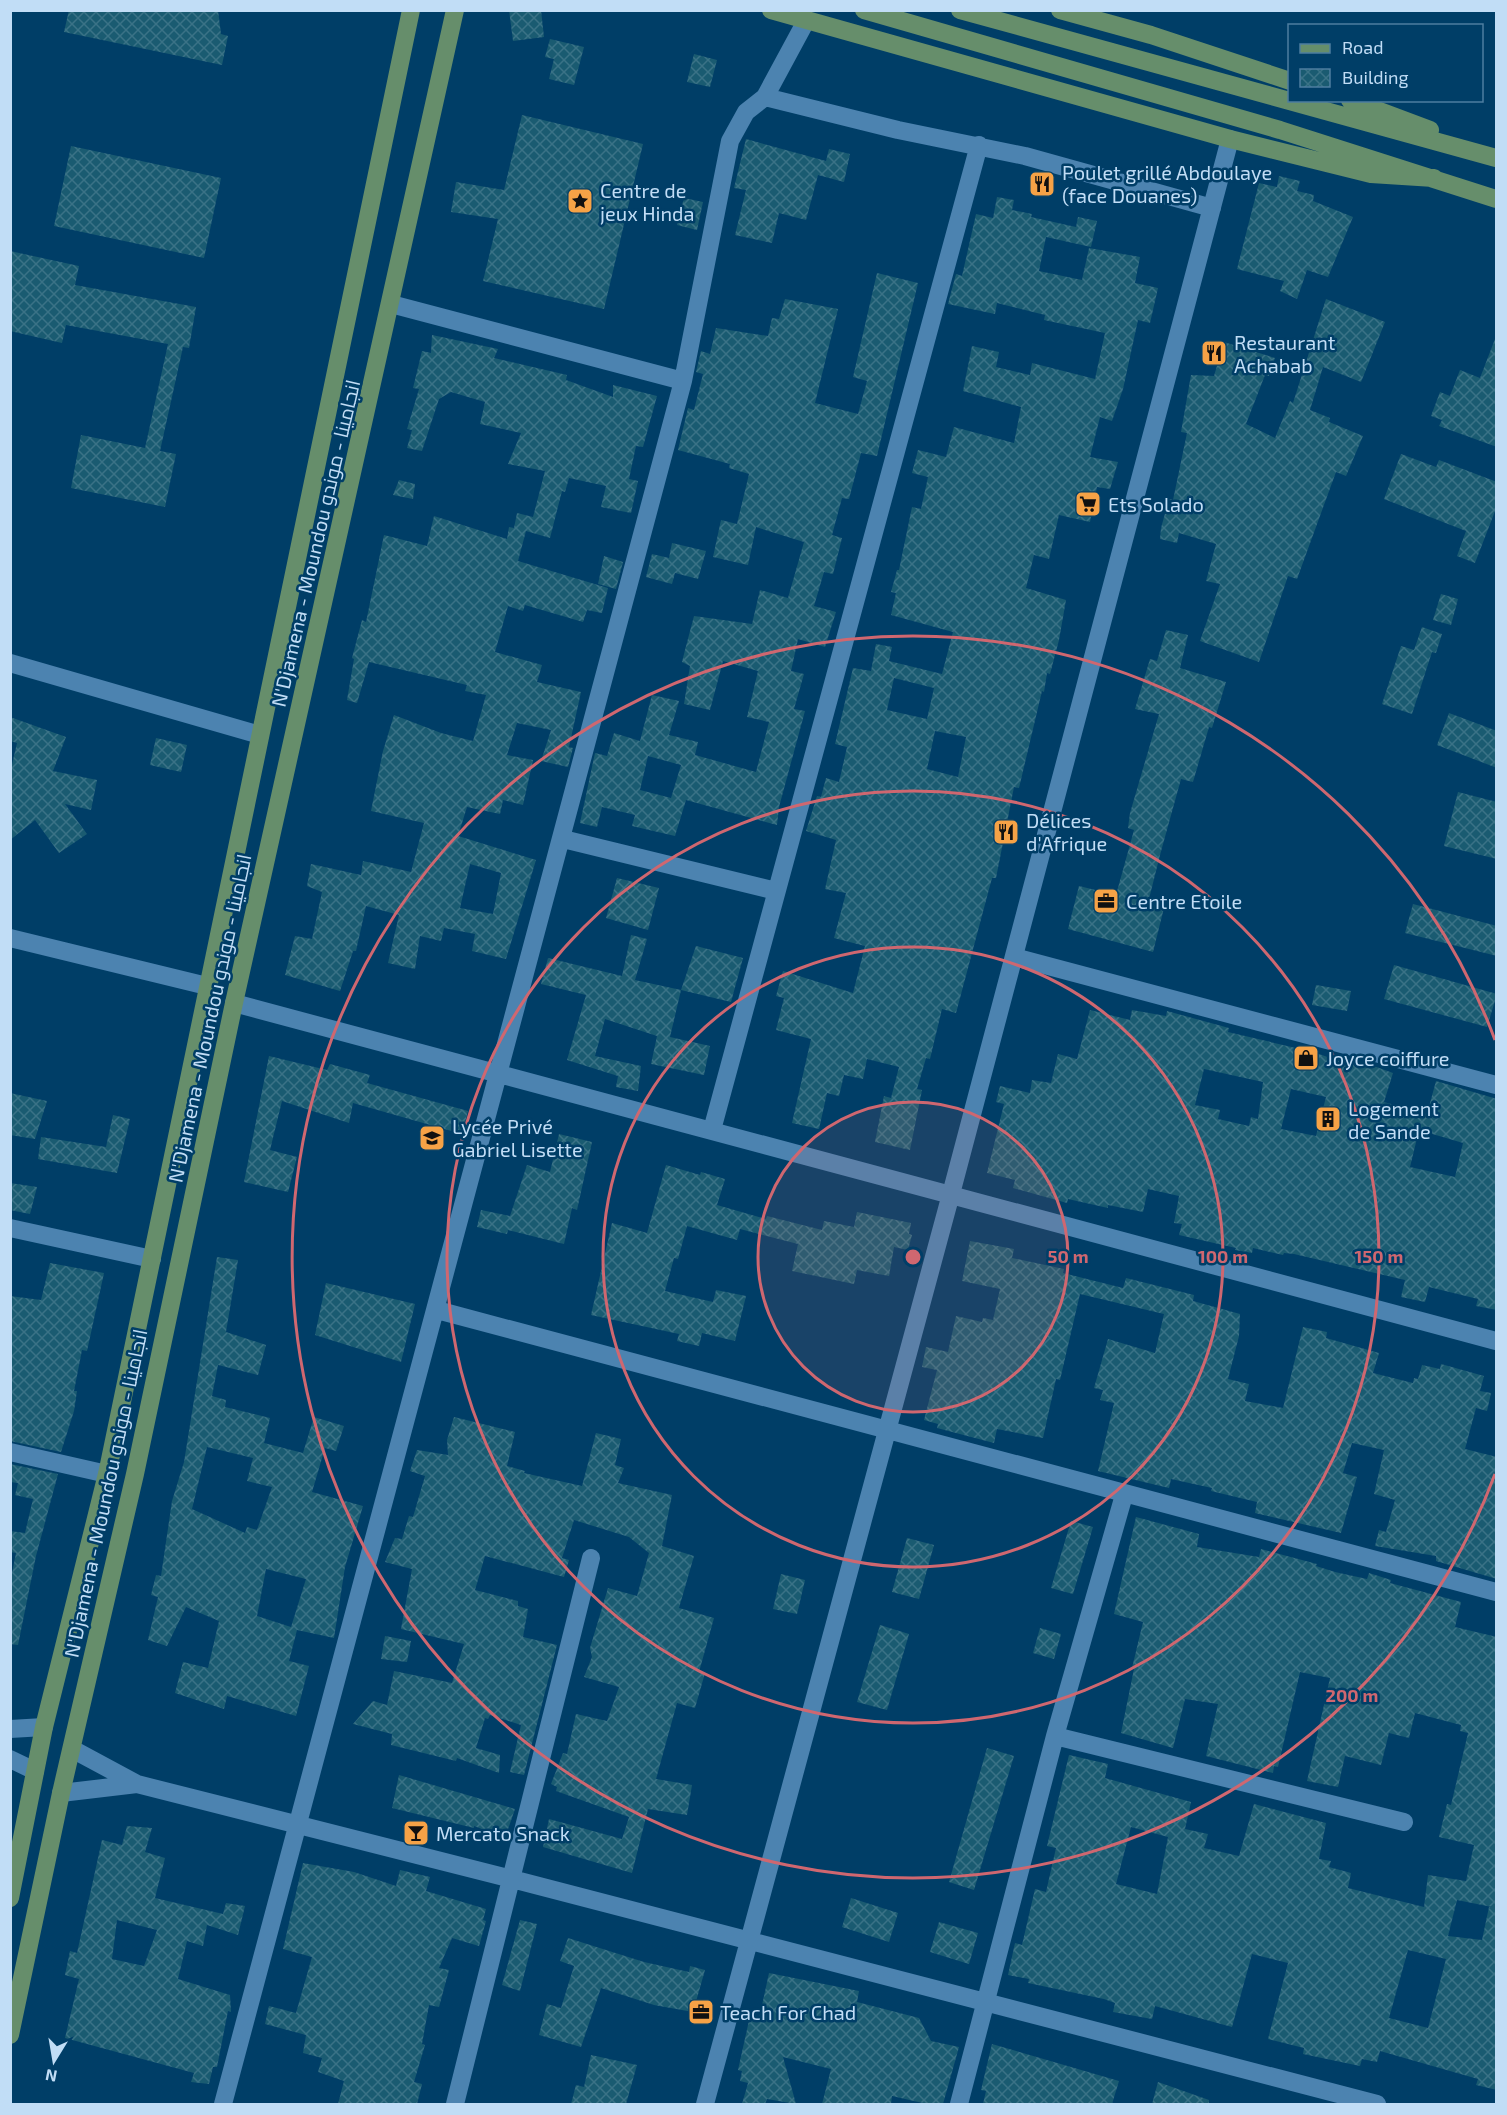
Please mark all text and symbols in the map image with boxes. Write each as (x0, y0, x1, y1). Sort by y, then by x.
legend (1288, 24, 1483, 102)
text: Road (1342, 36, 1383, 58)
text: Building (1342, 66, 1409, 88)
place label: Poulet grillé Abdoulaye (face Douanes) (1062, 160, 1272, 207)
restaurant icon: Poulet grillé Abdoulaye (face Douanes) (1027, 169, 1057, 199)
place label: Centre de jeux Hinda (600, 178, 695, 225)
place icon: Centre de jeux Hinda (565, 186, 595, 216)
place label: Restaurant Achabab (1234, 330, 1336, 377)
restaurant icon: Restaurant Achabab (1199, 338, 1229, 368)
street label: N'Djamena - Moundou انجامينا - موندو (266, 377, 365, 709)
supermarket icon: Ets Solado (1073, 489, 1103, 519)
place label: Ets Solado (1108, 492, 1204, 516)
place label: Délices d'Afrique (1026, 808, 1107, 855)
restaurant icon: Délices d'Afrique (991, 817, 1021, 847)
street label: N'Djamena - Moundou انجامينا - موندو (162, 852, 257, 1185)
office icon: Centre Etoile (1091, 886, 1121, 916)
place label: Centre Etoile (1126, 889, 1242, 913)
shop icon: Joyce coiffure (1291, 1043, 1321, 1073)
place label: Joyce coiffure (1326, 1046, 1449, 1070)
place label: Logement de Sande (1348, 1096, 1439, 1143)
building icon: Logement de Sande (1313, 1104, 1343, 1134)
place label: Lycée Privé Gabriel Lisette (452, 1114, 583, 1161)
school or university icon: Lycée Privé Gabriel Lisette (417, 1123, 447, 1153)
text: 50 m (1047, 1245, 1089, 1267)
text: 100 m (1198, 1245, 1248, 1267)
text: 150 m (1355, 1245, 1403, 1267)
centre of rings (903, 1247, 923, 1267)
street label: N'Djamena - Moundou انجامينا - موندو (58, 1327, 153, 1660)
text: 200 m (1326, 1684, 1378, 1706)
bar icon: Mercato Snack (401, 1818, 431, 1848)
place label: Mercato Snack (436, 1821, 570, 1845)
office icon: Teach For Chad (686, 1997, 716, 2027)
place label: Teach For Chad (720, 2000, 856, 2024)
north arrow (24, 2031, 84, 2091)
text: N (44, 2066, 59, 2087)

